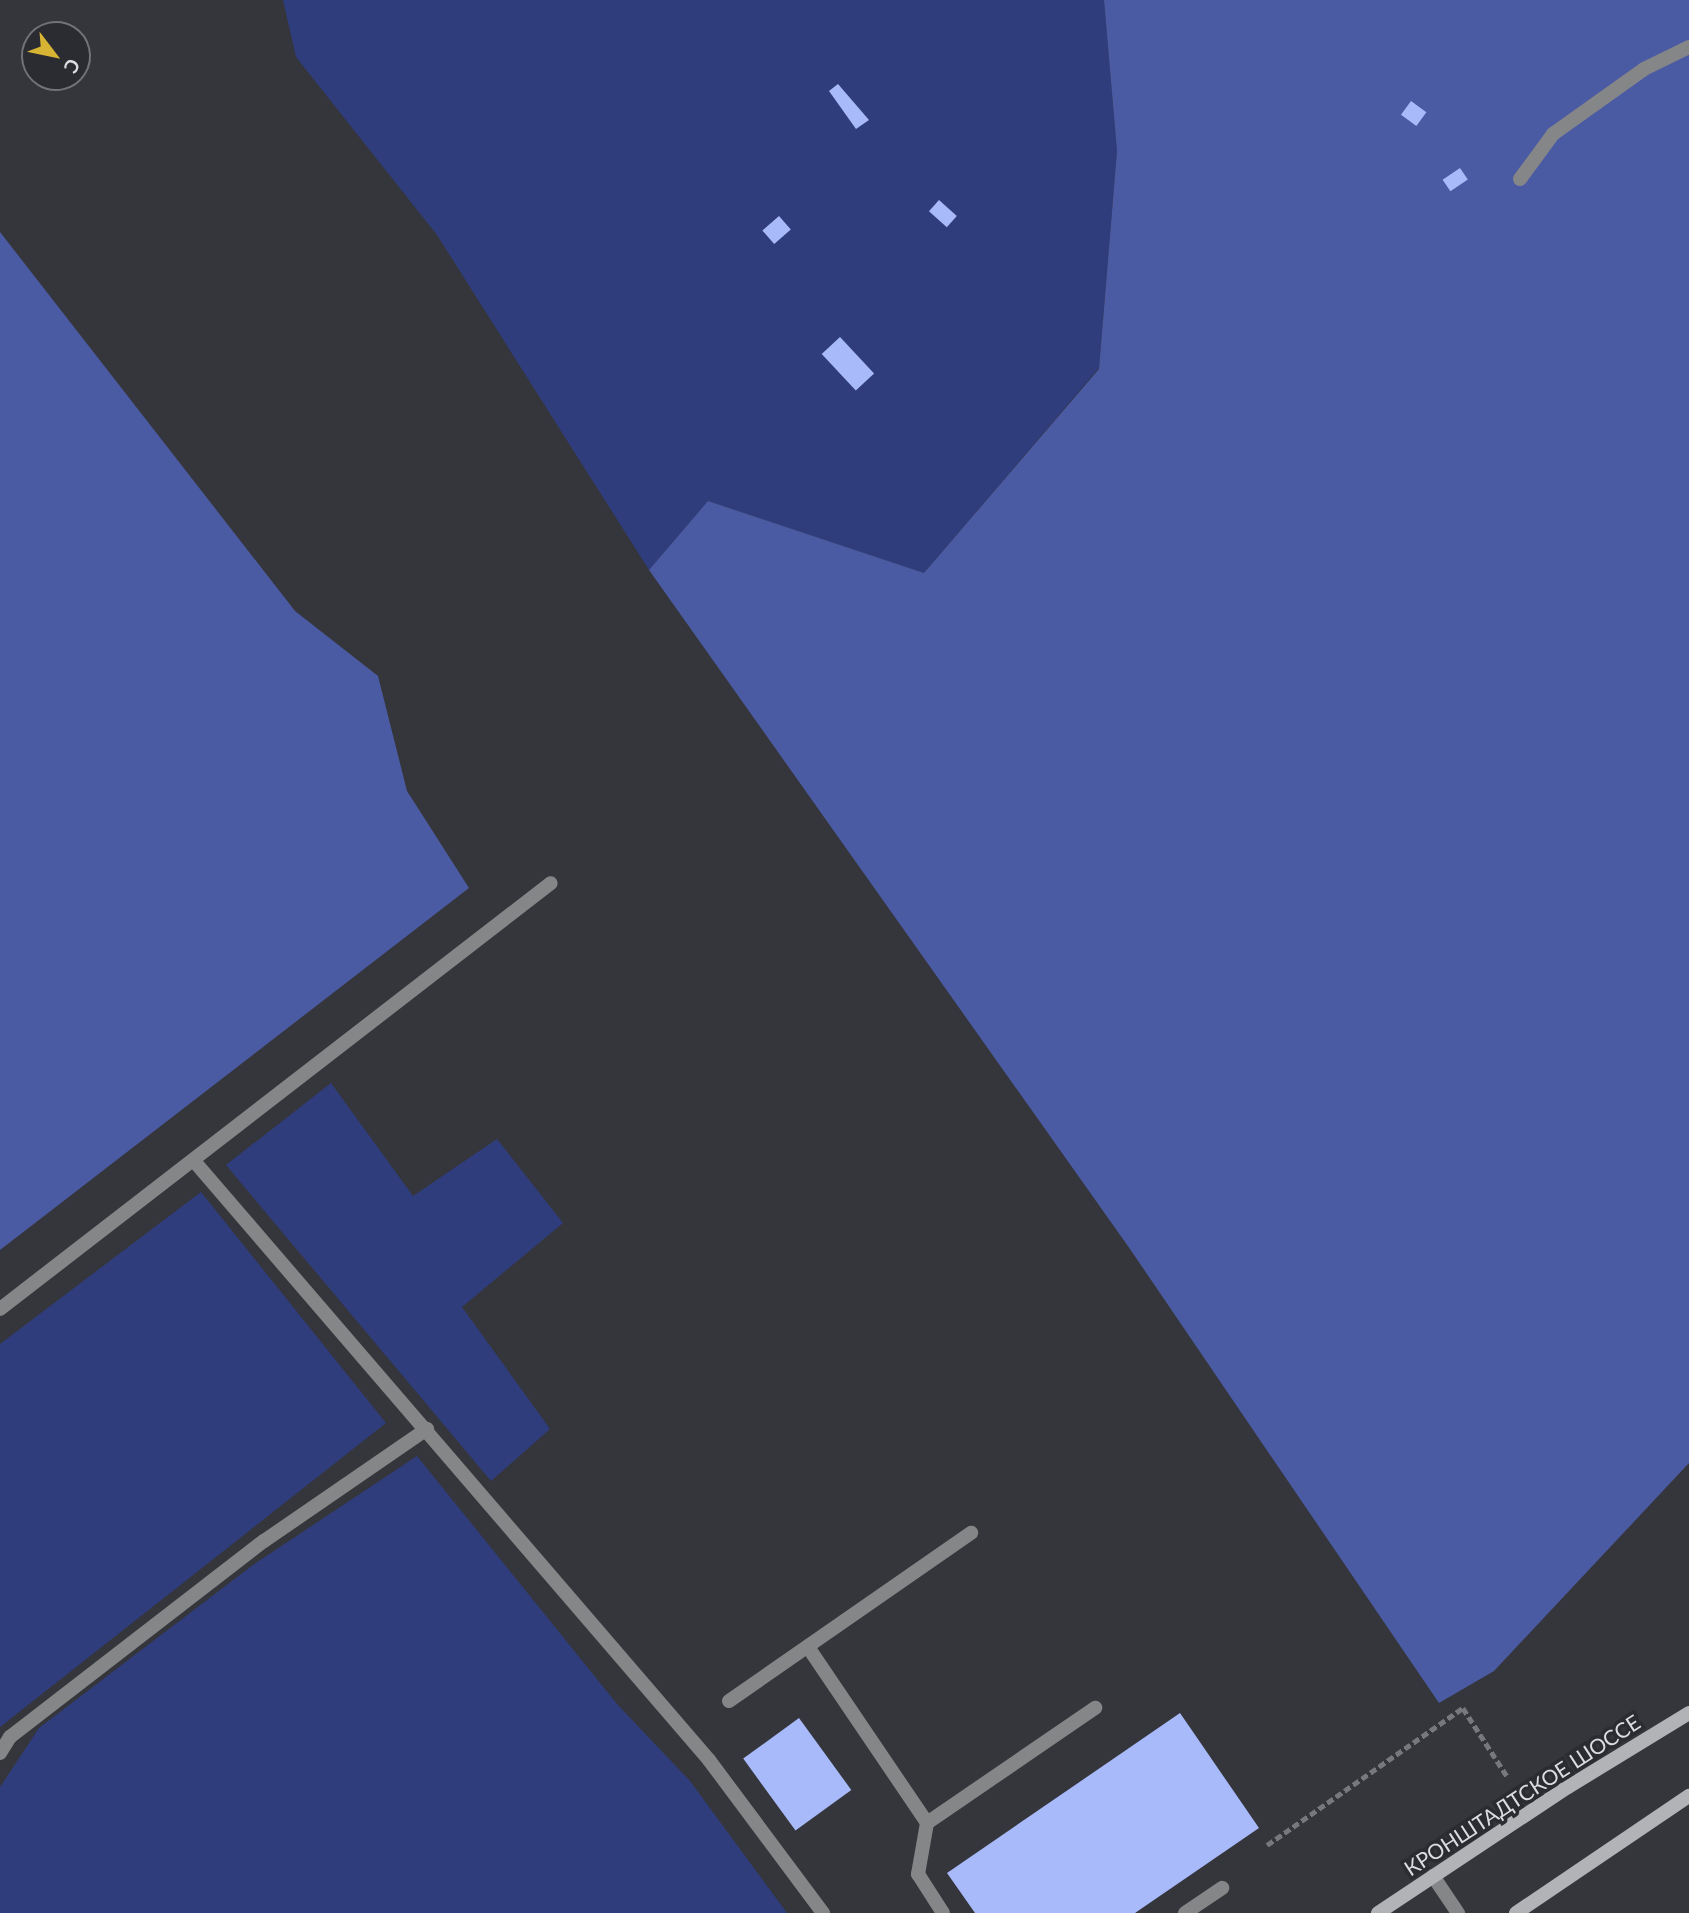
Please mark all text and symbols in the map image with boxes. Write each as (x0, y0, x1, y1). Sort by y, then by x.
north arrow (21, 21, 91, 91)
text: С (59, 55, 86, 78)
street label: КРОНШТАДТСКОЕ ШОССЕ (1399, 1709, 1645, 1881)

